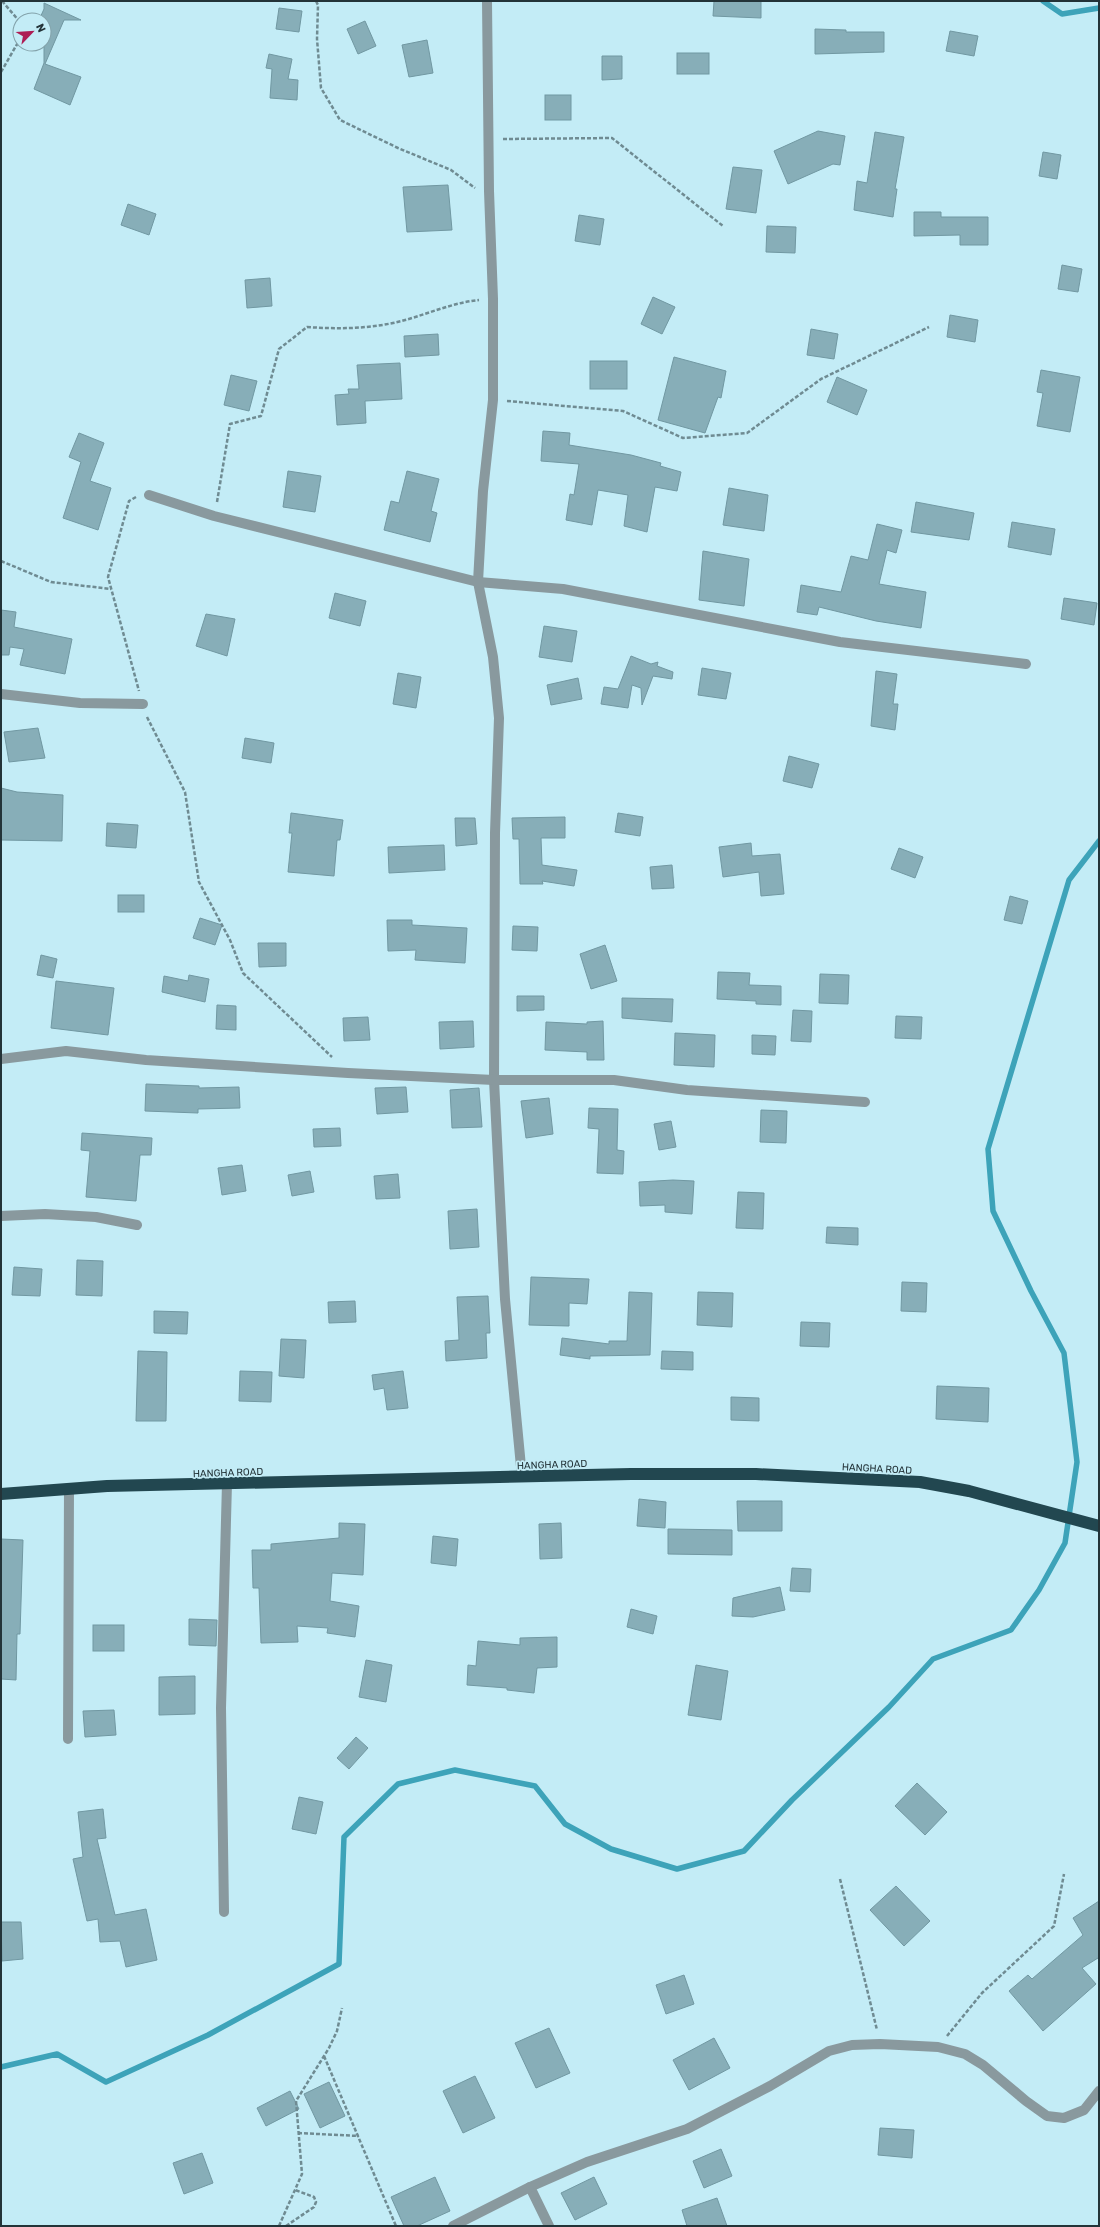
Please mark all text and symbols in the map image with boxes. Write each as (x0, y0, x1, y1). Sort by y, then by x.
north arrow (12, 12, 52, 52)
text: N (33, 22, 48, 34)
street label: HANGHA ROAD (517, 1458, 588, 1472)
street label: HANGHA ROAD (841, 1461, 913, 1477)
street label: HANGHA ROAD (193, 1466, 264, 1480)

